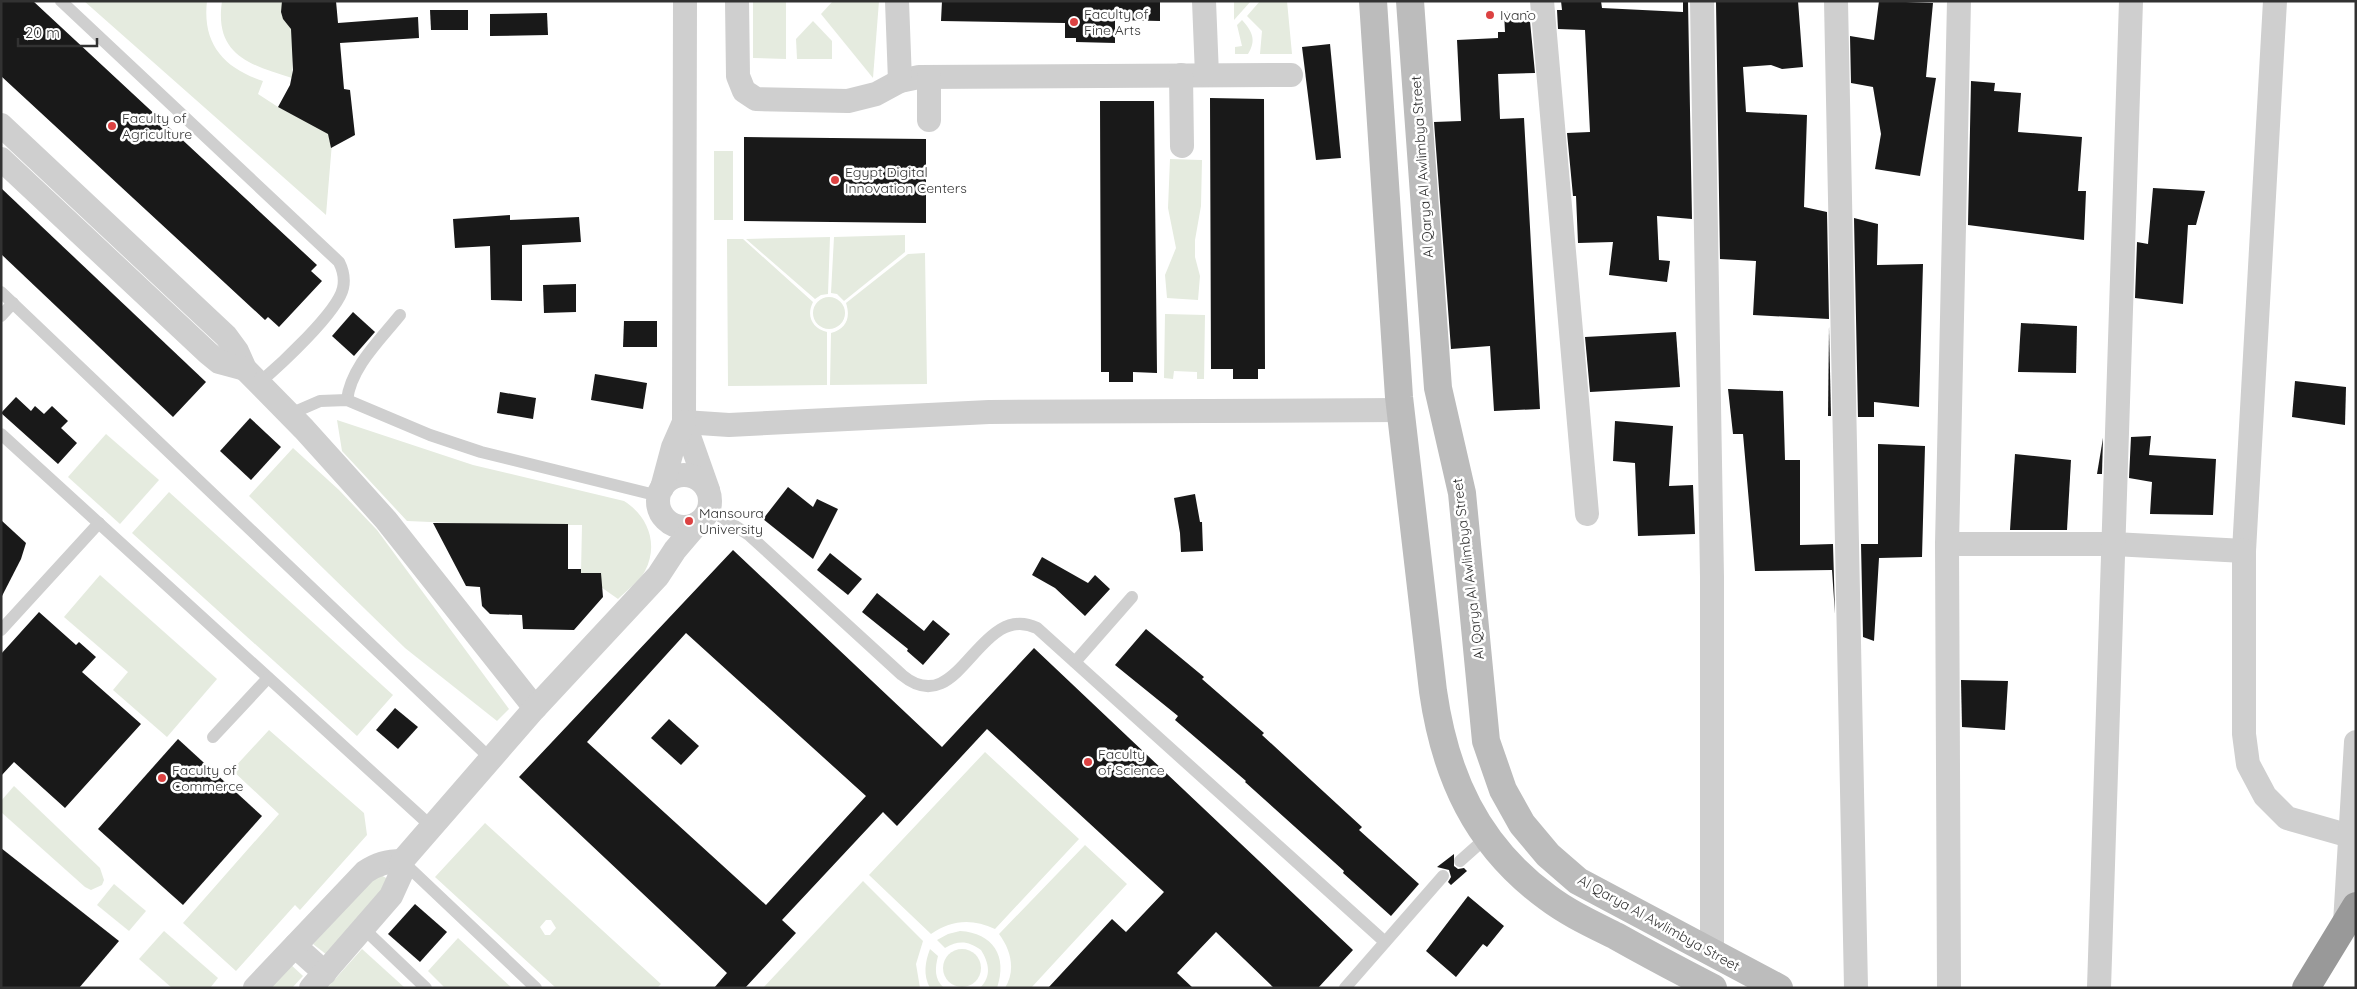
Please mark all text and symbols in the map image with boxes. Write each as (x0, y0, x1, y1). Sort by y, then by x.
place label: Faculty of Fine Arts (1084, 5, 1149, 39)
place label: Ivano (1500, 6, 1536, 24)
marker: Ivano (1484, 9, 1496, 21)
scale bar (18, 15, 96, 47)
marker: Faculty of Fine Arts (1068, 16, 1080, 28)
text: 20 m (25, 23, 60, 42)
street label: Al Qarya Al Awlimbya Street (1407, 75, 1437, 259)
place label: Faculty of Agriculture (122, 109, 192, 143)
marker: Faculty of Agriculture (106, 120, 118, 132)
place label: Egypt Digital Innovation Centers (845, 163, 967, 197)
marker: Egypt Digital Innovation Centers (829, 174, 841, 186)
street label: Al Qarya Al Awlimbya Street (1448, 477, 1488, 661)
place label: Mansoura University (699, 504, 764, 538)
marker: Mansoura University (683, 515, 695, 527)
place label: Faculty of Science (1098, 745, 1165, 779)
marker: Faculty of Science (1082, 756, 1094, 768)
place label: Faculty of Commerce (172, 761, 243, 795)
marker: Faculty of Commerce (156, 772, 168, 784)
street label: Al Qarya Al Awlimbya Street (1575, 871, 1743, 975)

